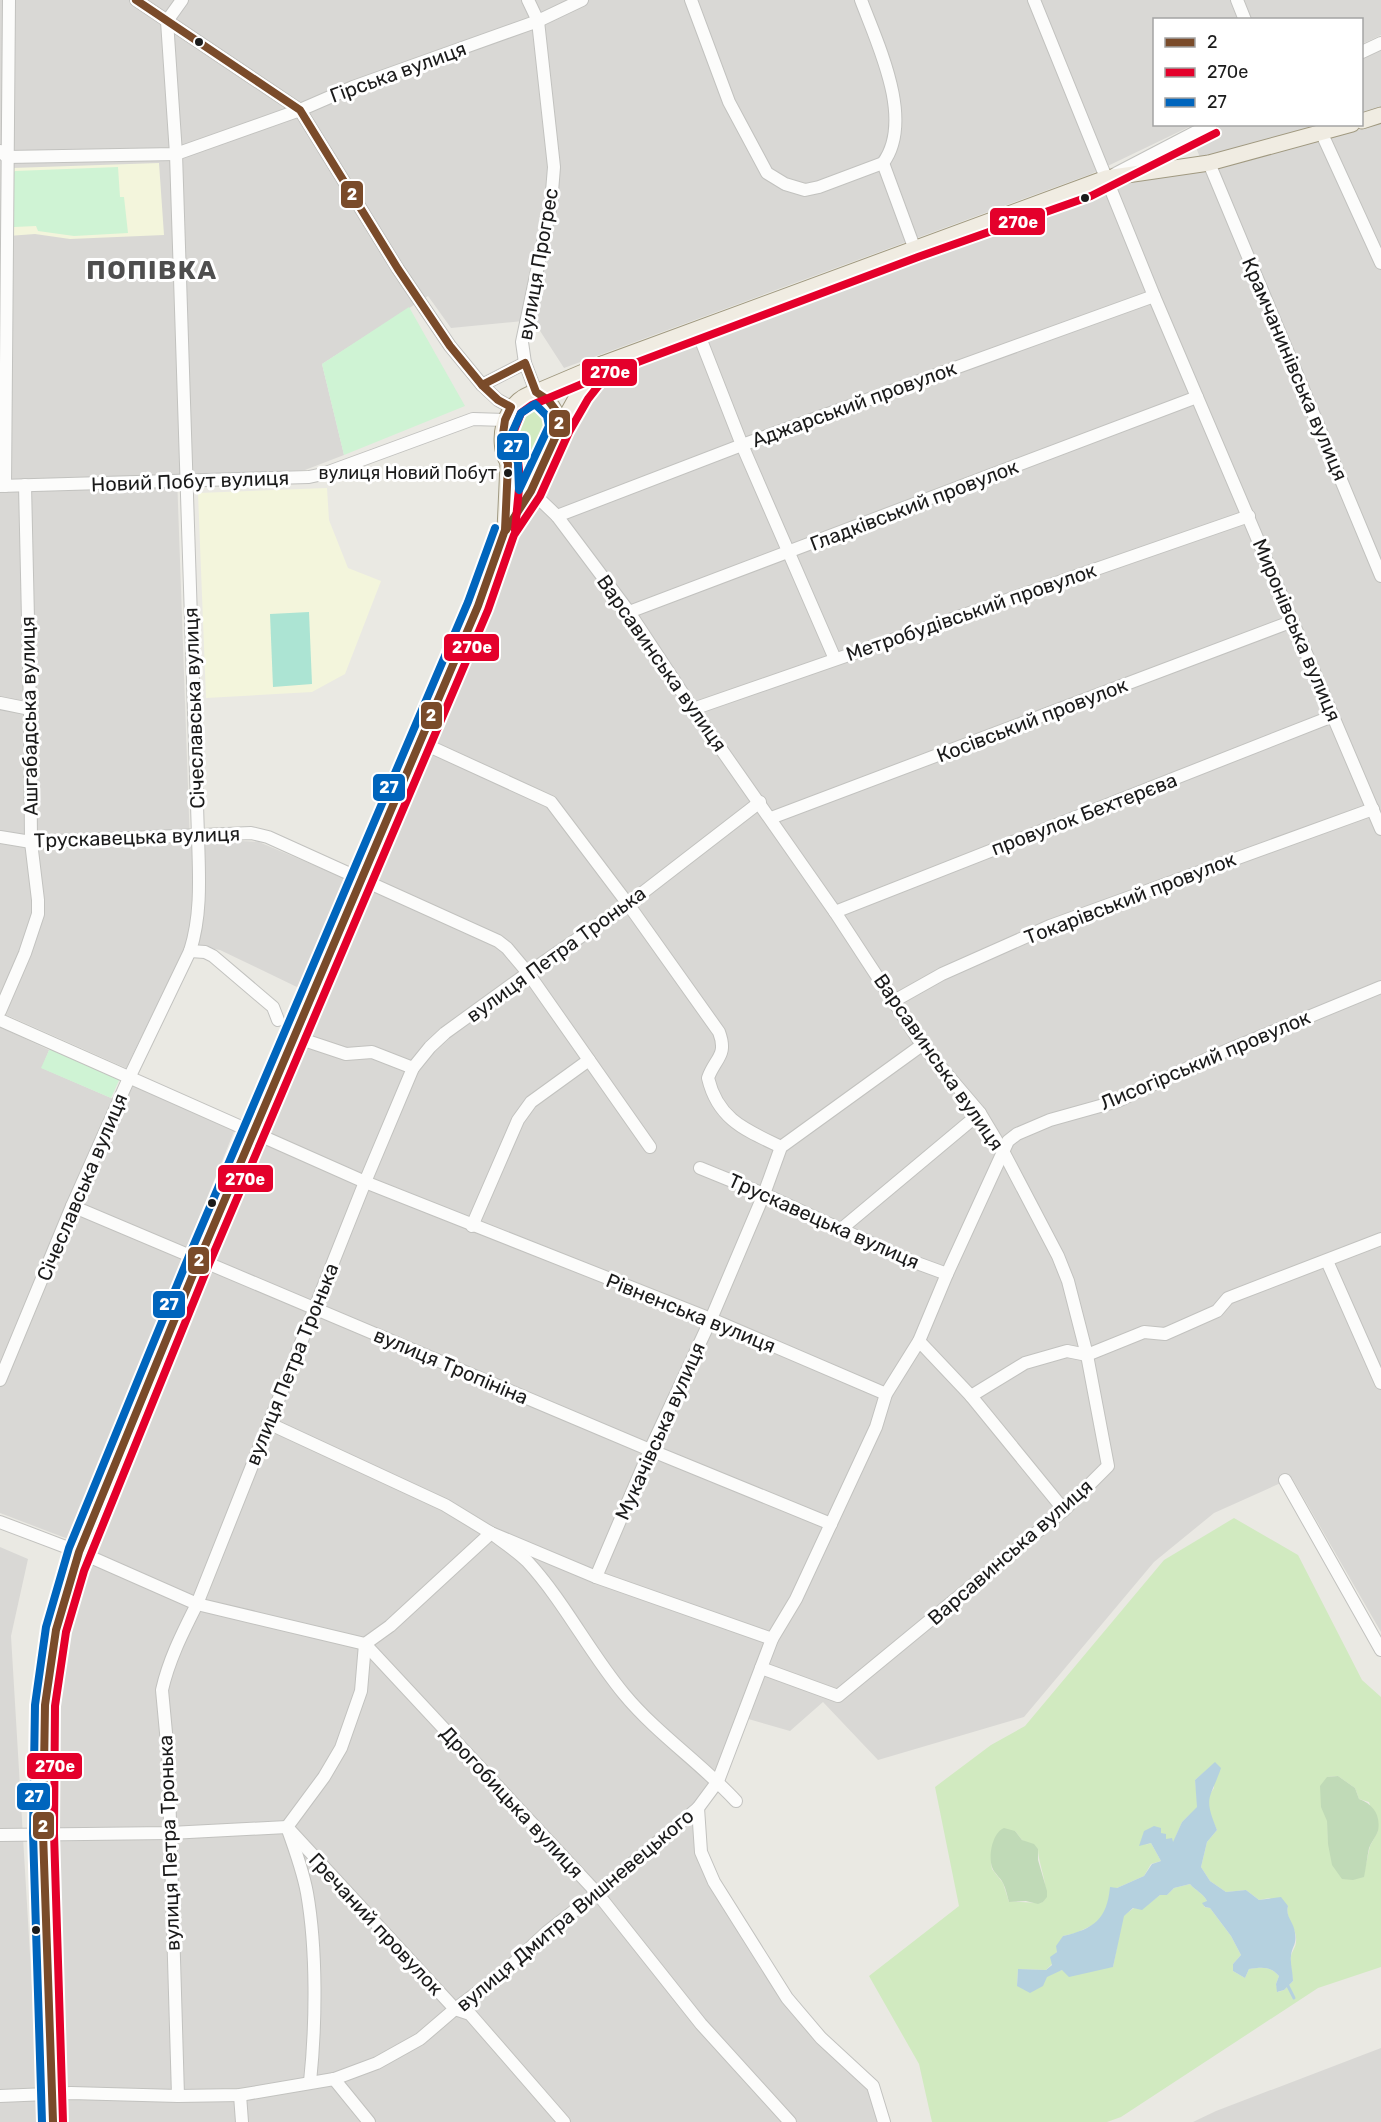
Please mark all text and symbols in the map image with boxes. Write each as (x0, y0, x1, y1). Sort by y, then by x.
legend (1153, 18, 1363, 126)
text: 2 (1207, 31, 1218, 53)
unlabelled marker (193, 36, 205, 48)
street label: Гірська вулиця (326, 36, 470, 108)
text: 270е (1207, 61, 1248, 83)
text: 27 (1207, 91, 1227, 113)
line badge: 2 (340, 180, 364, 209)
text: 2 (347, 185, 357, 204)
street label: вулиця Прогрес (513, 186, 563, 342)
unlabelled marker (1079, 192, 1091, 204)
line badge: 270е (989, 207, 1046, 236)
text: 270е (998, 213, 1038, 232)
street label: Крамчанинівська вулиця (1237, 254, 1353, 484)
district label: ПОПІВКА (86, 255, 218, 286)
street label: Аджарський провулок (748, 356, 960, 452)
line badge: 270е (581, 358, 638, 387)
text: 270е (590, 363, 630, 382)
line badge: 2 (548, 409, 571, 438)
text: 2 (554, 414, 564, 433)
line badge: 27 (496, 432, 530, 461)
text: 27 (503, 437, 523, 456)
street label: Гладківський провулок (806, 454, 1022, 556)
place label: вулиця Новий Побут (319, 462, 497, 484)
street label: Новий Побут вулиця (90, 466, 290, 496)
marker: вулиця Новий Побут (502, 467, 514, 479)
street label: Миронівська вулиця (1248, 535, 1346, 725)
street label: Метробудівський провулок (843, 558, 1100, 666)
street label: Варсавинська вулиця (592, 570, 732, 756)
street label: Січеславська вулиця (178, 607, 210, 809)
street label: Ашгабадська вулиця (15, 616, 43, 816)
line badge: 270е (443, 633, 500, 662)
text: 270е (452, 638, 492, 657)
street label: Косівський провулок (933, 672, 1131, 767)
line badge: 2 (420, 701, 443, 730)
text: 2 (426, 706, 436, 725)
street label: провулок Бехтерєва (988, 768, 1180, 860)
line badge: 27 (372, 773, 406, 802)
text: 27 (379, 778, 399, 797)
street label: Трускавецька вулиця (33, 821, 241, 853)
street label: Токарівський провулок (1021, 846, 1239, 949)
street label: вулиця Петра Тронька (462, 881, 650, 1027)
street label: Варсавинська вулиця (869, 969, 1009, 1155)
street label: Лисогірський провулок (1096, 1005, 1314, 1115)
street label: Січеславська вулиця (32, 1090, 132, 1284)
line badge: 270е (217, 1164, 274, 1193)
street label: Трускавецька вулиця (725, 1168, 923, 1274)
text: 270е (225, 1170, 265, 1189)
unlabelled marker (206, 1197, 218, 1209)
line badge: 2 (187, 1246, 210, 1275)
text: 2 (194, 1251, 204, 1270)
street label: вулиця Петра Тронька (240, 1259, 344, 1469)
street label: Рівненська вулиця (603, 1268, 779, 1358)
line badge: 27 (152, 1290, 186, 1319)
text: 27 (159, 1295, 179, 1314)
street label: вулиця Тропініна (370, 1323, 532, 1409)
street label: Мукачівська вулиця (610, 1338, 710, 1524)
street label: Варсавинська вулиця (923, 1474, 1097, 1630)
street label: Дрогобицька вулиця (435, 1721, 589, 1883)
street label: вулиця Петра Тронька (153, 1735, 185, 1951)
line badge: 270е (26, 1752, 83, 1780)
text: 270е (35, 1757, 75, 1776)
line badge: 27 (16, 1782, 51, 1811)
text: 27 (24, 1787, 44, 1806)
street label: вулиця Дмитра Вишневецького (451, 1804, 699, 2016)
line badge: 2 (32, 1811, 55, 1840)
text: 2 (38, 1817, 48, 1836)
street label: Гречаний провулок (304, 1848, 448, 2000)
unlabelled marker (30, 1924, 42, 1936)

